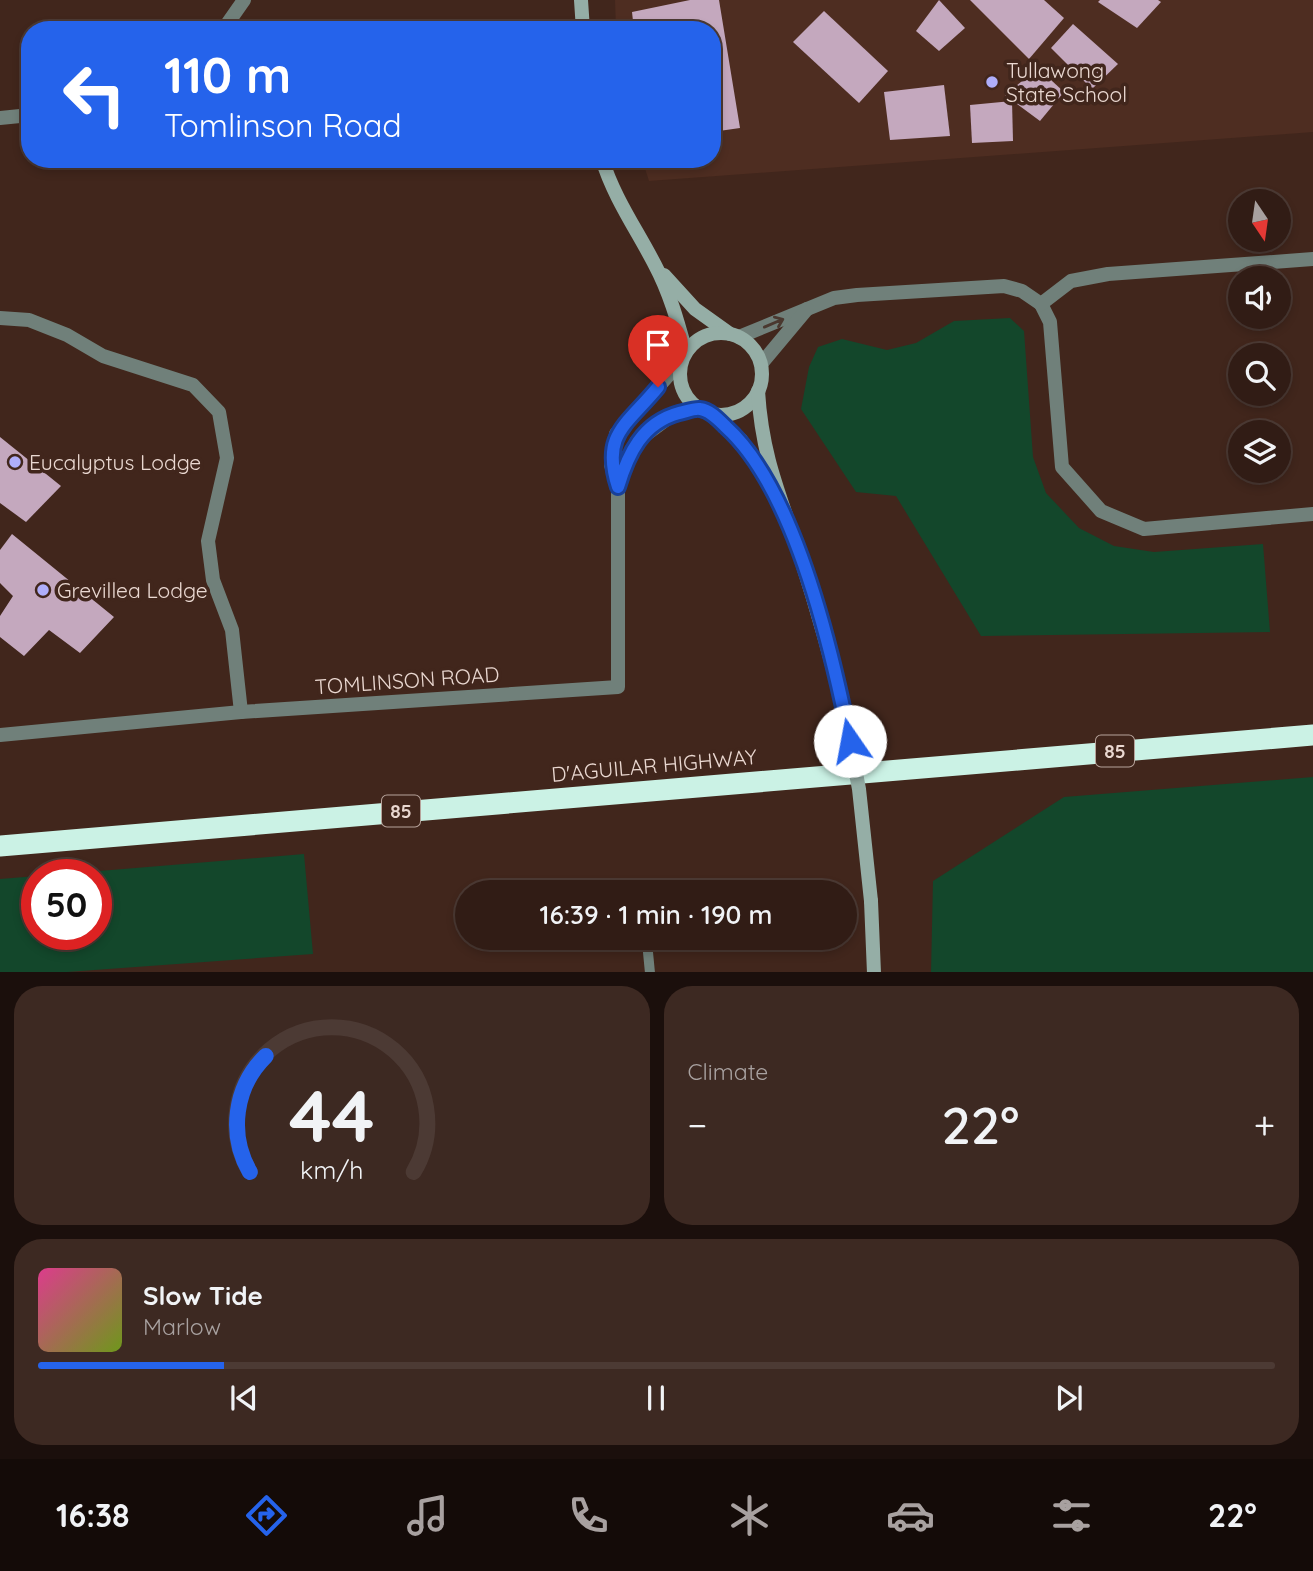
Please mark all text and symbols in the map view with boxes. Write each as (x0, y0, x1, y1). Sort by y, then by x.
text: 110 m (164, 44, 291, 105)
icon: left (49, 49, 140, 140)
place label: Tullawong State School (1006, 57, 1127, 107)
marker: Tullawong State School (984, 74, 1000, 90)
text: Tomlinson Road (164, 105, 402, 145)
north arrow (1228, 189, 1292, 252)
map controls (1228, 189, 1291, 483)
button: sound (1228, 266, 1291, 329)
pin (628, 315, 688, 387)
one-way arrow (762, 315, 784, 328)
icon: arrive (639, 326, 677, 364)
button: search (1228, 343, 1291, 406)
button: layers (1228, 420, 1291, 483)
place label: Eucalyptus Lodge (29, 449, 201, 475)
marker: Eucalyptus Lodge (7, 454, 23, 470)
place label: Grevillea Lodge (57, 577, 208, 603)
marker: Grevillea Lodge (35, 582, 51, 598)
street label: TOMLINSON ROAD (314, 661, 500, 699)
position arrow (813, 704, 887, 778)
road number: 85 (1096, 736, 1134, 766)
street label: D'AGUILAR HIGHWAY (550, 743, 758, 787)
road number: 85 (382, 796, 420, 826)
speed limit sign: 50 (21, 859, 112, 950)
text: 16:39 · 1 min · 190 m (539, 898, 773, 931)
text: Climate (688, 1057, 768, 1086)
text: 44 (289, 1069, 375, 1160)
text: 22° (941, 1092, 1019, 1157)
text: − (688, 1101, 707, 1149)
text: + (1254, 1101, 1275, 1149)
text: km/h (300, 1153, 363, 1184)
text: Slow Tide (143, 1279, 263, 1312)
text: Marlow (143, 1312, 221, 1341)
icon: previous (225, 1379, 263, 1417)
icon: pause (637, 1379, 675, 1417)
icon: next (1050, 1379, 1088, 1417)
icon: directions (242, 1491, 291, 1540)
icon: music (403, 1491, 452, 1540)
icon: phone (564, 1491, 613, 1540)
icon: climate (725, 1491, 774, 1540)
icon: car (886, 1491, 935, 1540)
icon: filters (1047, 1491, 1096, 1540)
text: 16:38 (56, 1495, 130, 1535)
text: 22° (1208, 1495, 1257, 1535)

